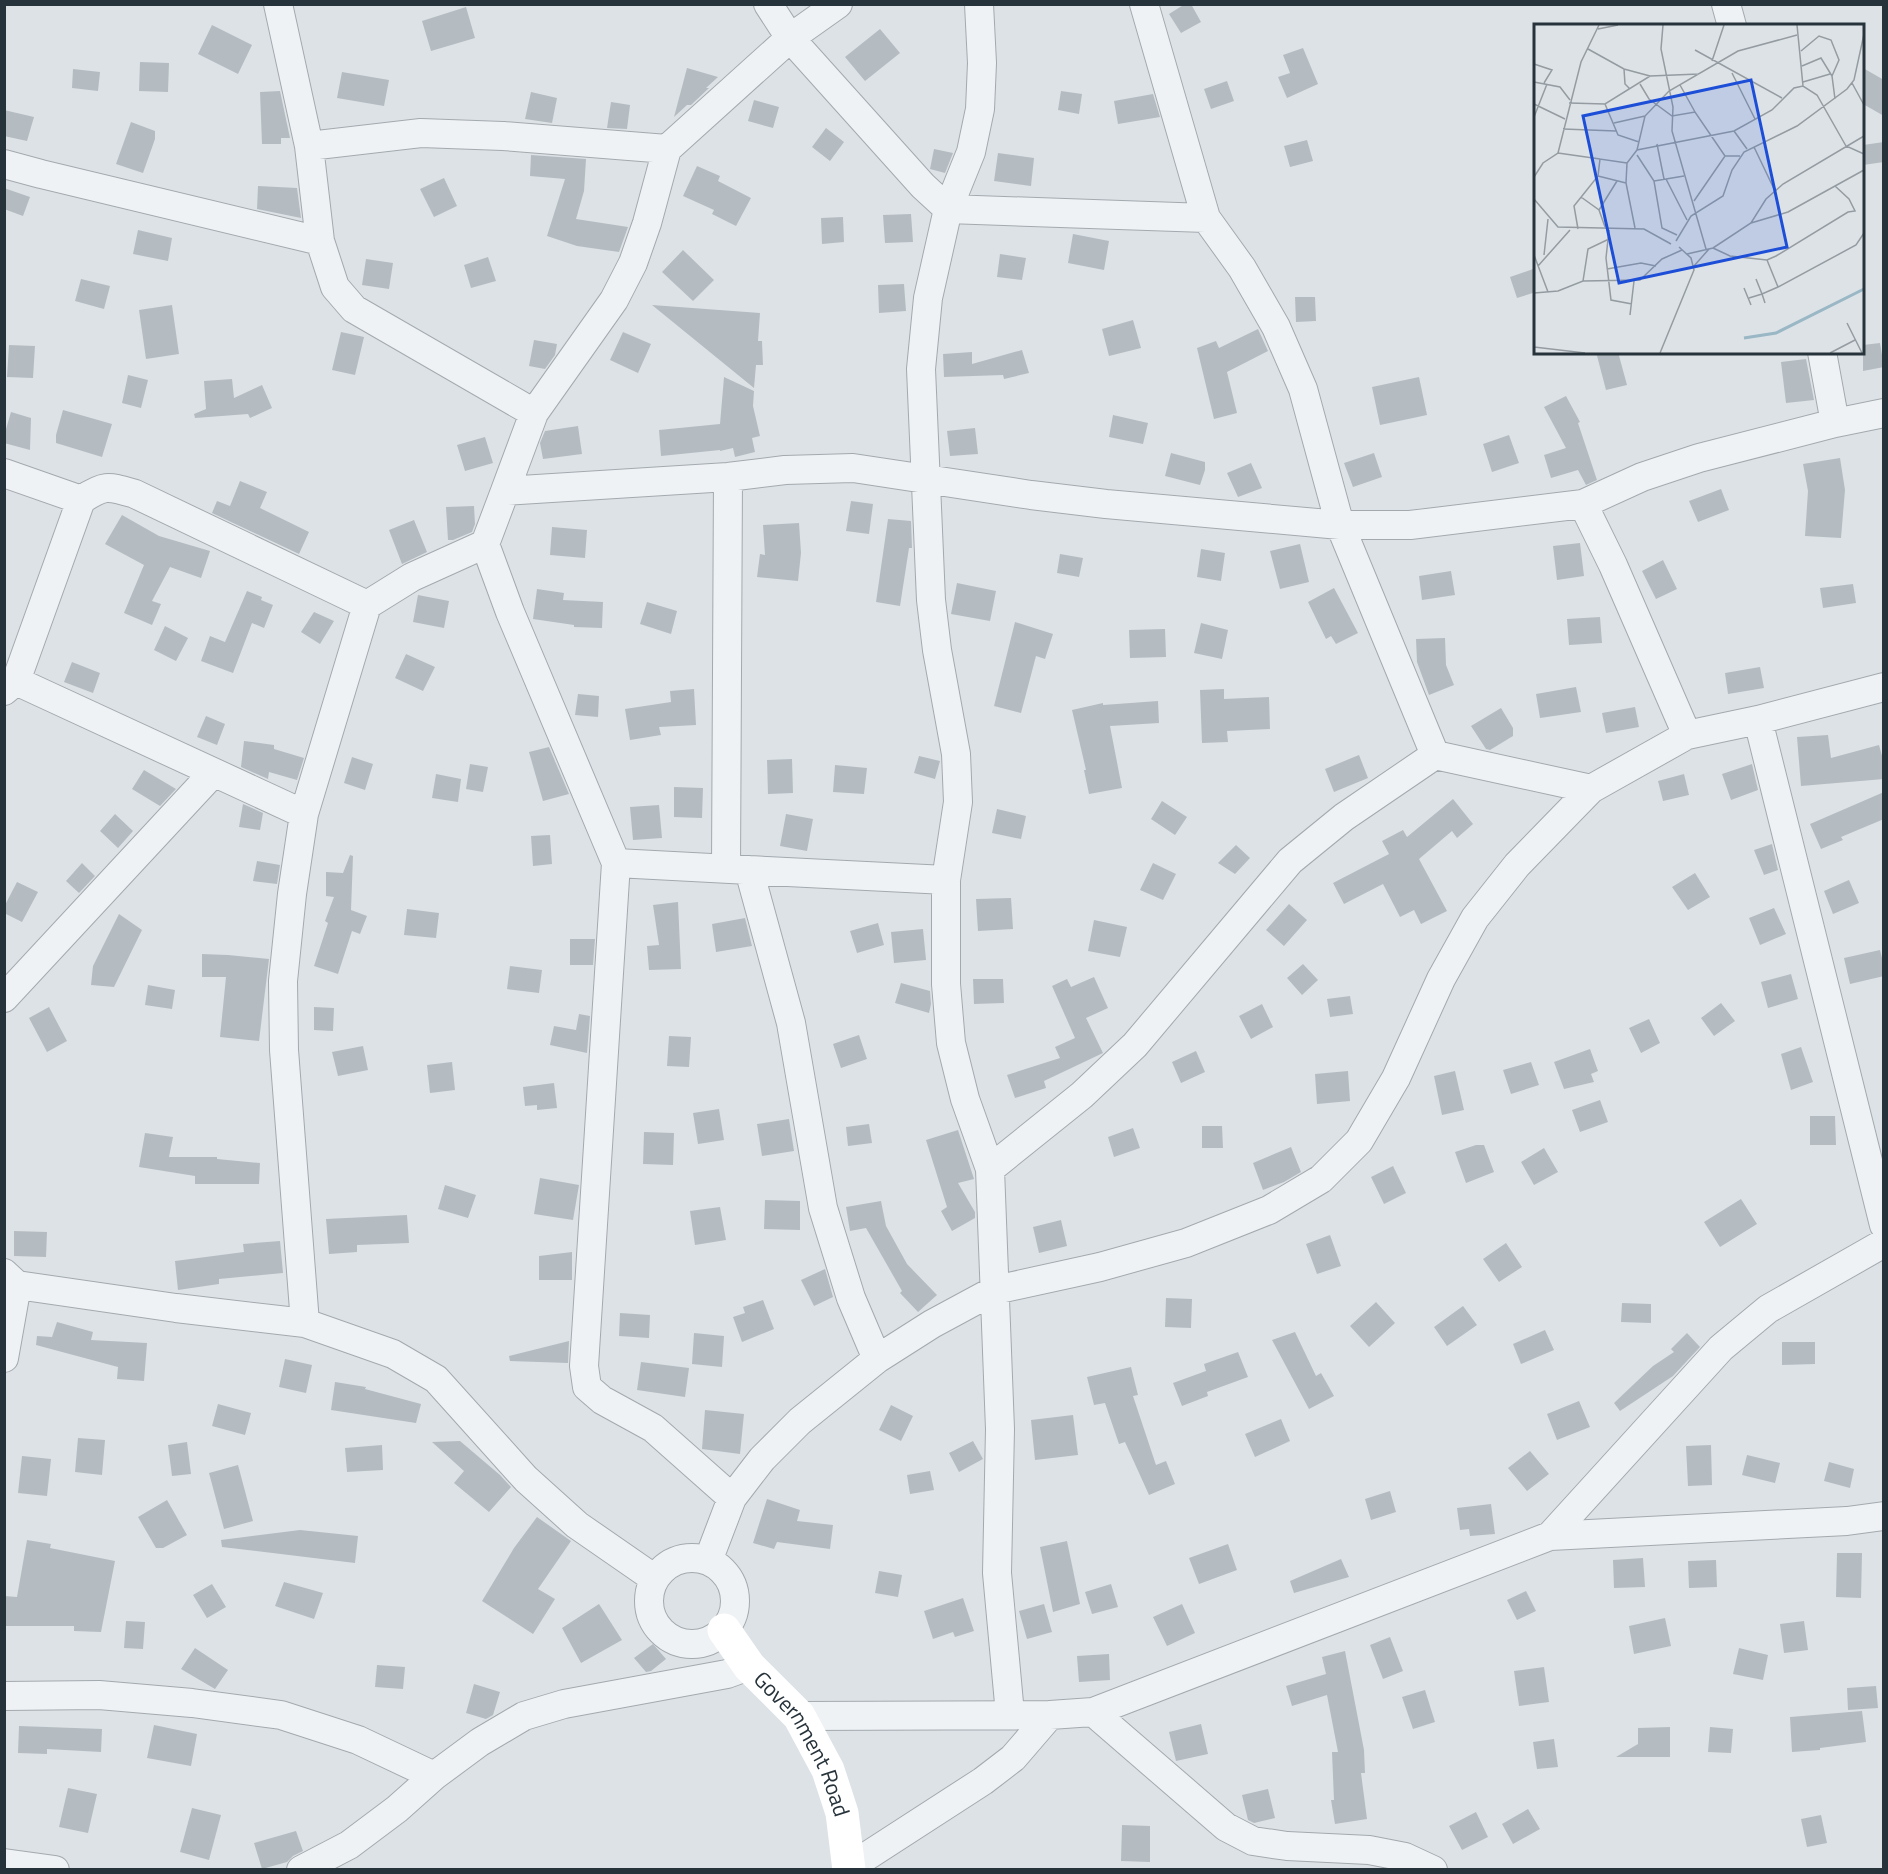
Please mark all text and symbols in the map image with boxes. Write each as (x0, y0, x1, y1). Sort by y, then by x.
inset map (1534, 24, 1864, 354)
street label: Government Road (746, 1663, 859, 1821)

